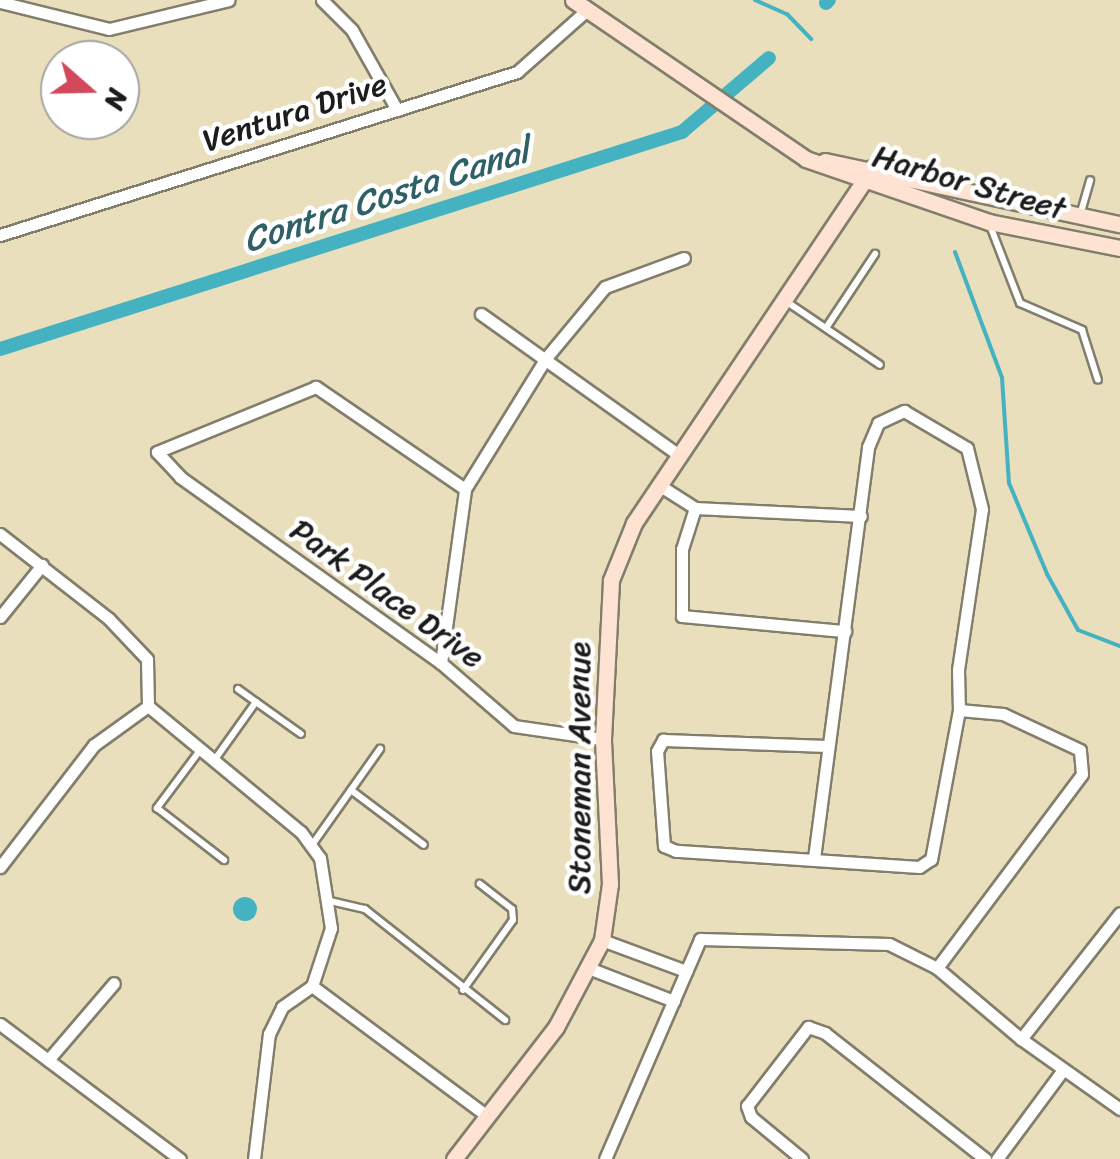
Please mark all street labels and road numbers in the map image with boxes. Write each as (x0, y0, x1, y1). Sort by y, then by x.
street label: Ventura Drive (198, 65, 392, 161)
street label: Harbor Street (868, 137, 1070, 229)
street label: Park Place Drive (282, 510, 492, 678)
street label: Stoneman Avenue (561, 642, 599, 894)

